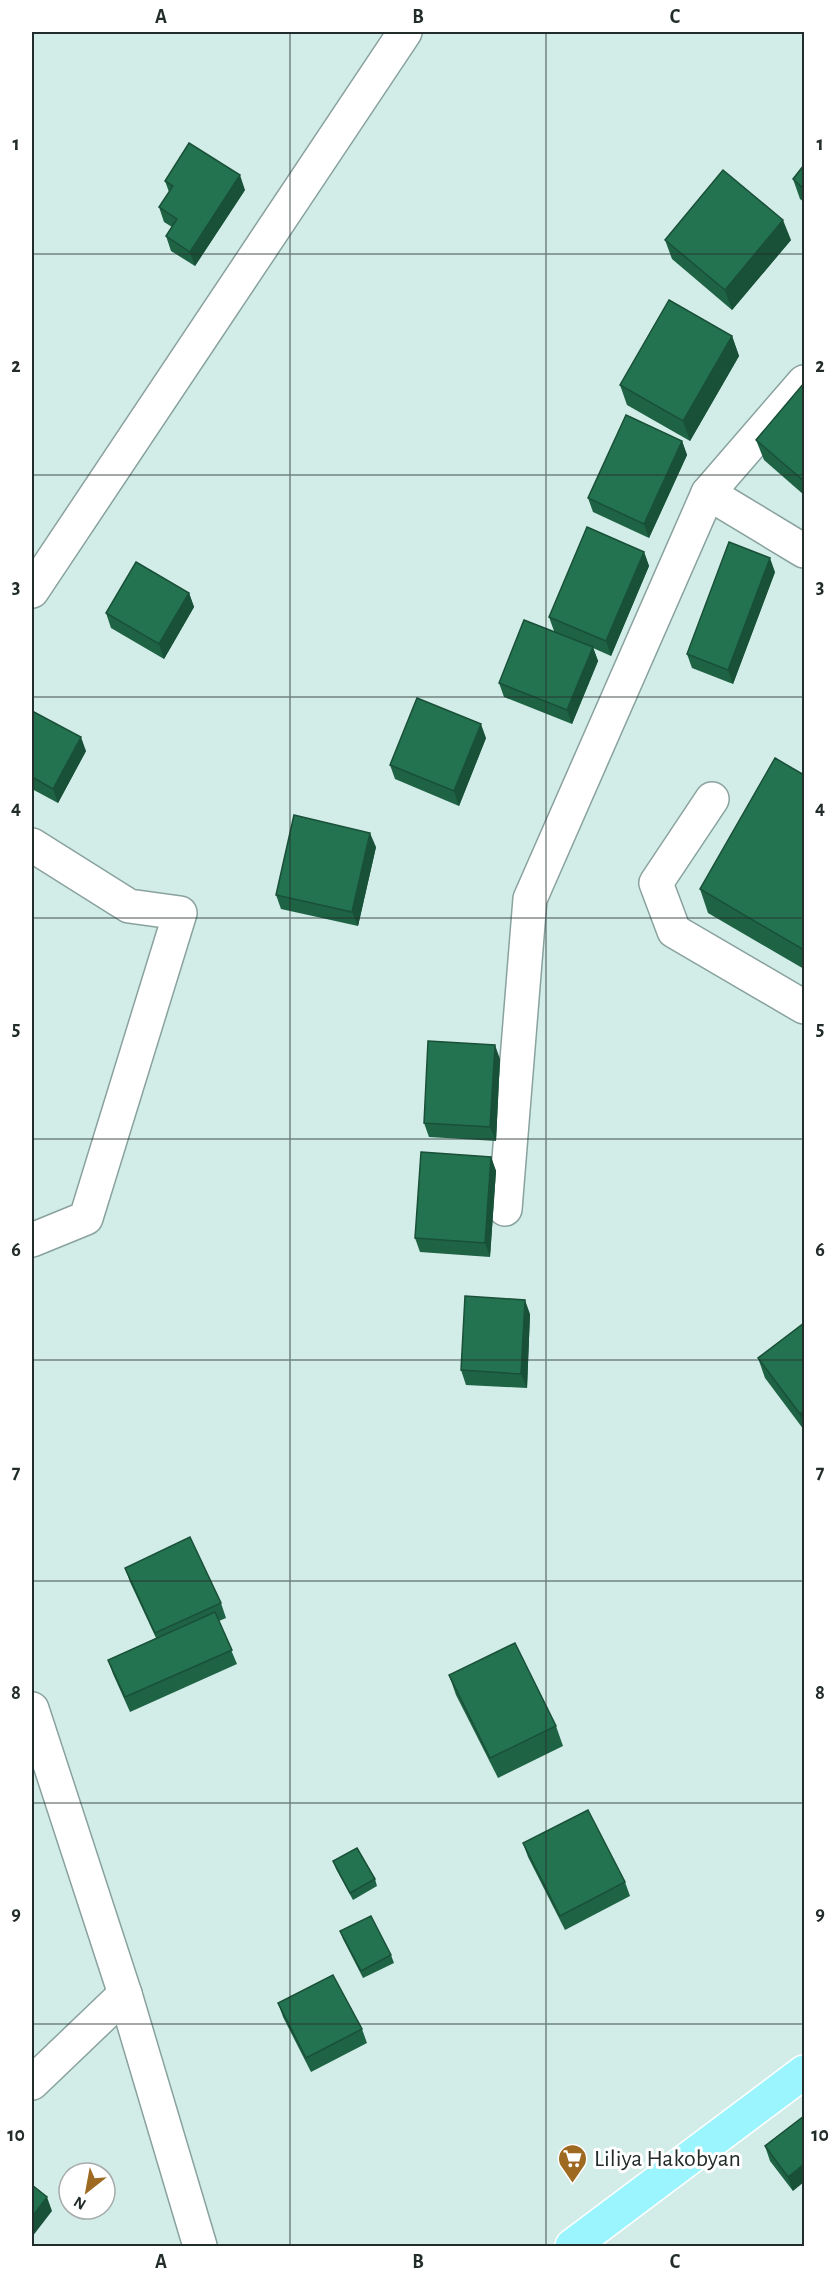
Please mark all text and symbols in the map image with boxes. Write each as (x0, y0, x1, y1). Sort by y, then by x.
text: A (155, 7, 167, 27)
text: B (412, 7, 424, 27)
text: C (670, 7, 681, 27)
text: 1 (12, 134, 20, 154)
text: 1 (816, 134, 824, 154)
text: 2 (11, 356, 21, 376)
text: 2 (815, 356, 825, 376)
text: 3 (12, 577, 20, 597)
text: 3 (816, 577, 824, 597)
text: 4 (11, 798, 21, 818)
text: 4 (815, 798, 825, 818)
text: 5 (12, 1019, 20, 1039)
text: 5 (816, 1019, 824, 1039)
text: 6 (11, 1240, 21, 1260)
text: 6 (815, 1240, 825, 1260)
text: 7 (12, 1462, 21, 1482)
text: 7 (816, 1462, 825, 1482)
text: 8 (11, 1683, 21, 1703)
text: 8 (815, 1683, 825, 1703)
text: 9 (11, 1904, 21, 1924)
text: 9 (815, 1904, 825, 1924)
text: 10 (7, 2125, 25, 2145)
text: 10 (811, 2125, 829, 2145)
supermarket icon: Liliya Hakobyan (557, 2142, 589, 2184)
place label: Liliya Hakobyan (594, 2147, 741, 2171)
north arrow (57, 2161, 117, 2221)
text: N (71, 2193, 89, 2213)
text: A (155, 2252, 167, 2272)
text: B (412, 2252, 424, 2272)
text: C (670, 2252, 681, 2272)

